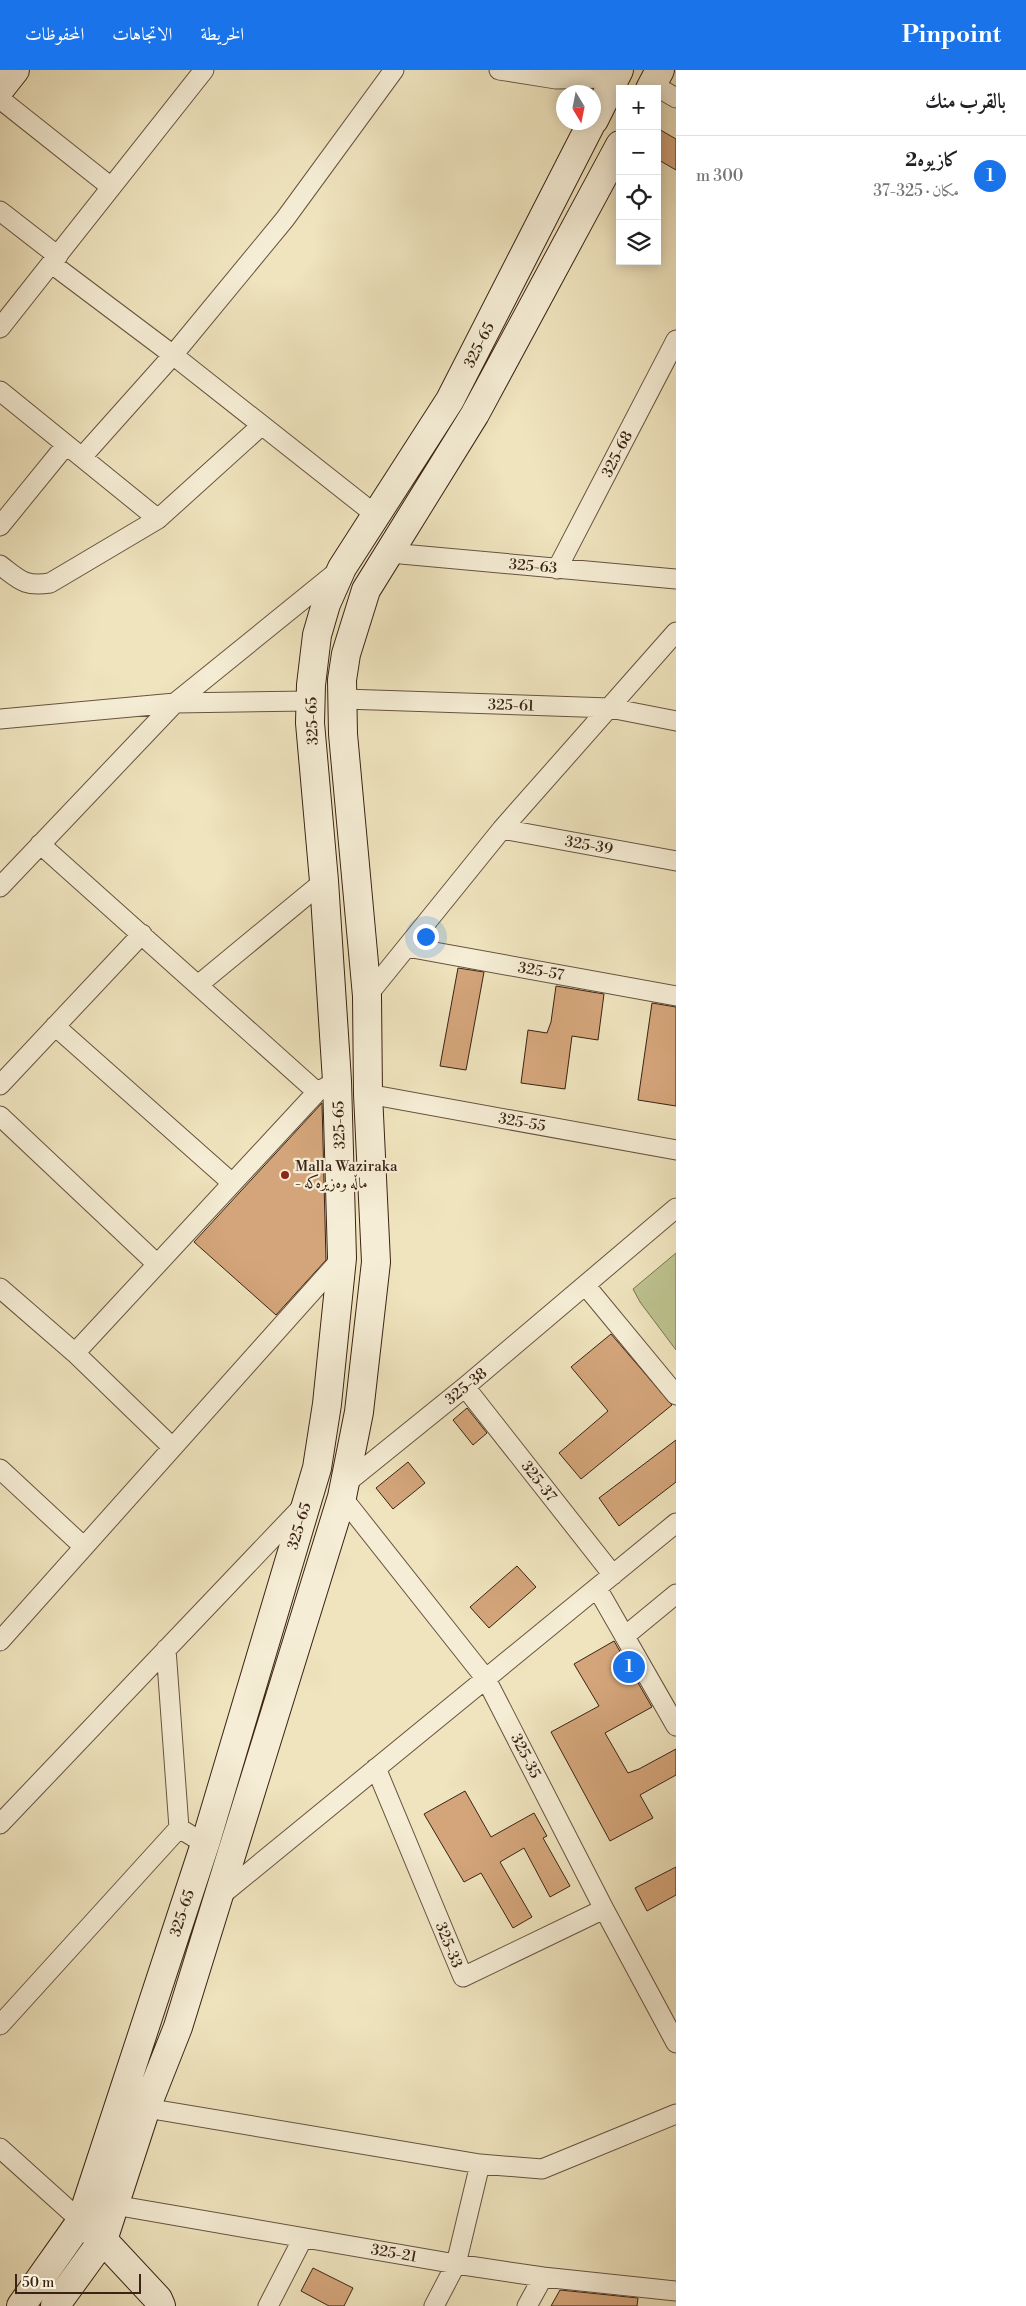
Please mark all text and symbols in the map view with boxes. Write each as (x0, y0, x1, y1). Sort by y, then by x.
text: Pinpoint (902, 20, 1001, 50)
text: المحفوظات (25, 23, 84, 46)
text: الاتجاهات (112, 23, 172, 46)
text: الخريطة (200, 23, 244, 46)
north arrow (556, 85, 601, 130)
map controls (616, 85, 661, 265)
button: + (616, 85, 661, 130)
text: بالقرب منك (925, 89, 1006, 115)
button: − (616, 130, 661, 175)
text: كازيوه2 (905, 148, 959, 172)
text: 300 m (696, 166, 743, 186)
text: 1 (986, 166, 994, 186)
button: locate (616, 175, 661, 220)
text: مكان · 325-37 (873, 181, 959, 201)
button: layers (616, 220, 661, 265)
street label: 325-65 (460, 319, 499, 371)
street label: 325-68 (598, 428, 637, 481)
street label: 325-63 (508, 555, 558, 578)
street label: 325-61 (488, 695, 535, 716)
street label: 325-65 (302, 696, 323, 745)
street label: 325-39 (563, 832, 614, 859)
your location (413, 924, 439, 950)
street label: 325-57 (516, 958, 566, 985)
street label: 325-65 (329, 1100, 350, 1149)
street label: 325-55 (497, 1109, 547, 1136)
place label: Malla Waziraka - ماڵە وەزیرەکە (295, 1157, 398, 1193)
marker: Malla Waziraka - ماڵە وەزیرەکە (279, 1169, 291, 1181)
street label: 325-38 (441, 1364, 491, 1409)
street label: 325-37 (517, 1457, 561, 1506)
street label: 325-65 (283, 1500, 316, 1552)
pin: 1 (613, 1648, 645, 1686)
street label: 325-35 (506, 1731, 545, 1782)
street label: 325-65 (166, 1887, 199, 1939)
street label: 325-33 (431, 1920, 466, 1971)
street label: 325-21 (370, 2240, 419, 2267)
scale bar (15, 2271, 141, 2294)
text: 50 m (22, 2274, 54, 2292)

